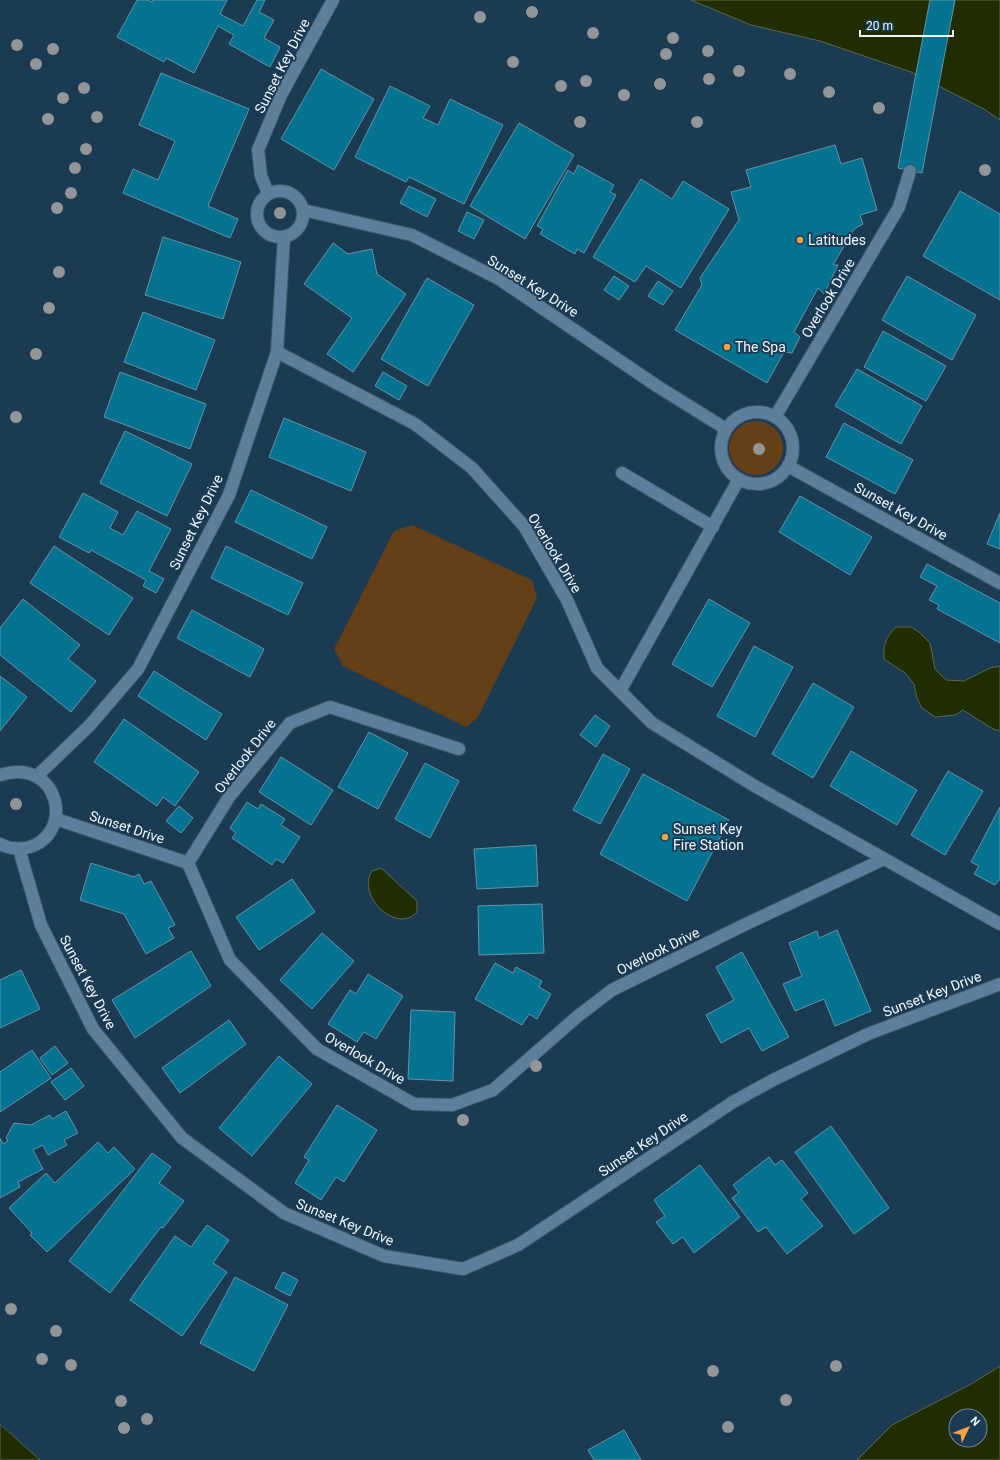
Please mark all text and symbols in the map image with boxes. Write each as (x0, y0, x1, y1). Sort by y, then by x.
scale bar (860, 12, 953, 38)
street label: Sunset Key Drive (251, 16, 313, 116)
text: 20 m (866, 19, 893, 33)
place label: Latitudes (808, 232, 866, 248)
marker: Latitudes (795, 235, 805, 245)
street label: Sunset Key Drive (485, 252, 581, 320)
street label: Overlook Drive (798, 255, 858, 341)
place label: The Spa (735, 339, 786, 355)
marker: The Spa (722, 342, 732, 352)
street label: Sunset Key Drive (166, 472, 226, 572)
street label: Sunset Key Drive (852, 479, 950, 543)
street label: Overlook Drive (525, 510, 585, 596)
street label: Overlook Drive (211, 716, 279, 796)
street label: Sunset Drive (87, 807, 167, 847)
place label: Sunset Key Fire Station (673, 821, 744, 853)
marker: Sunset Key Fire Station (660, 832, 670, 842)
street label: Overlook Drive (614, 924, 702, 978)
street label: Sunset Key Drive (57, 932, 119, 1032)
street label: Sunset Key Drive (881, 968, 983, 1020)
street label: Overlook Drive (322, 1029, 408, 1087)
street label: Sunset Key Drive (595, 1108, 691, 1180)
street label: Sunset Key Drive (294, 1195, 396, 1249)
north arrow (948, 1408, 988, 1448)
text: N (968, 1414, 983, 1429)

